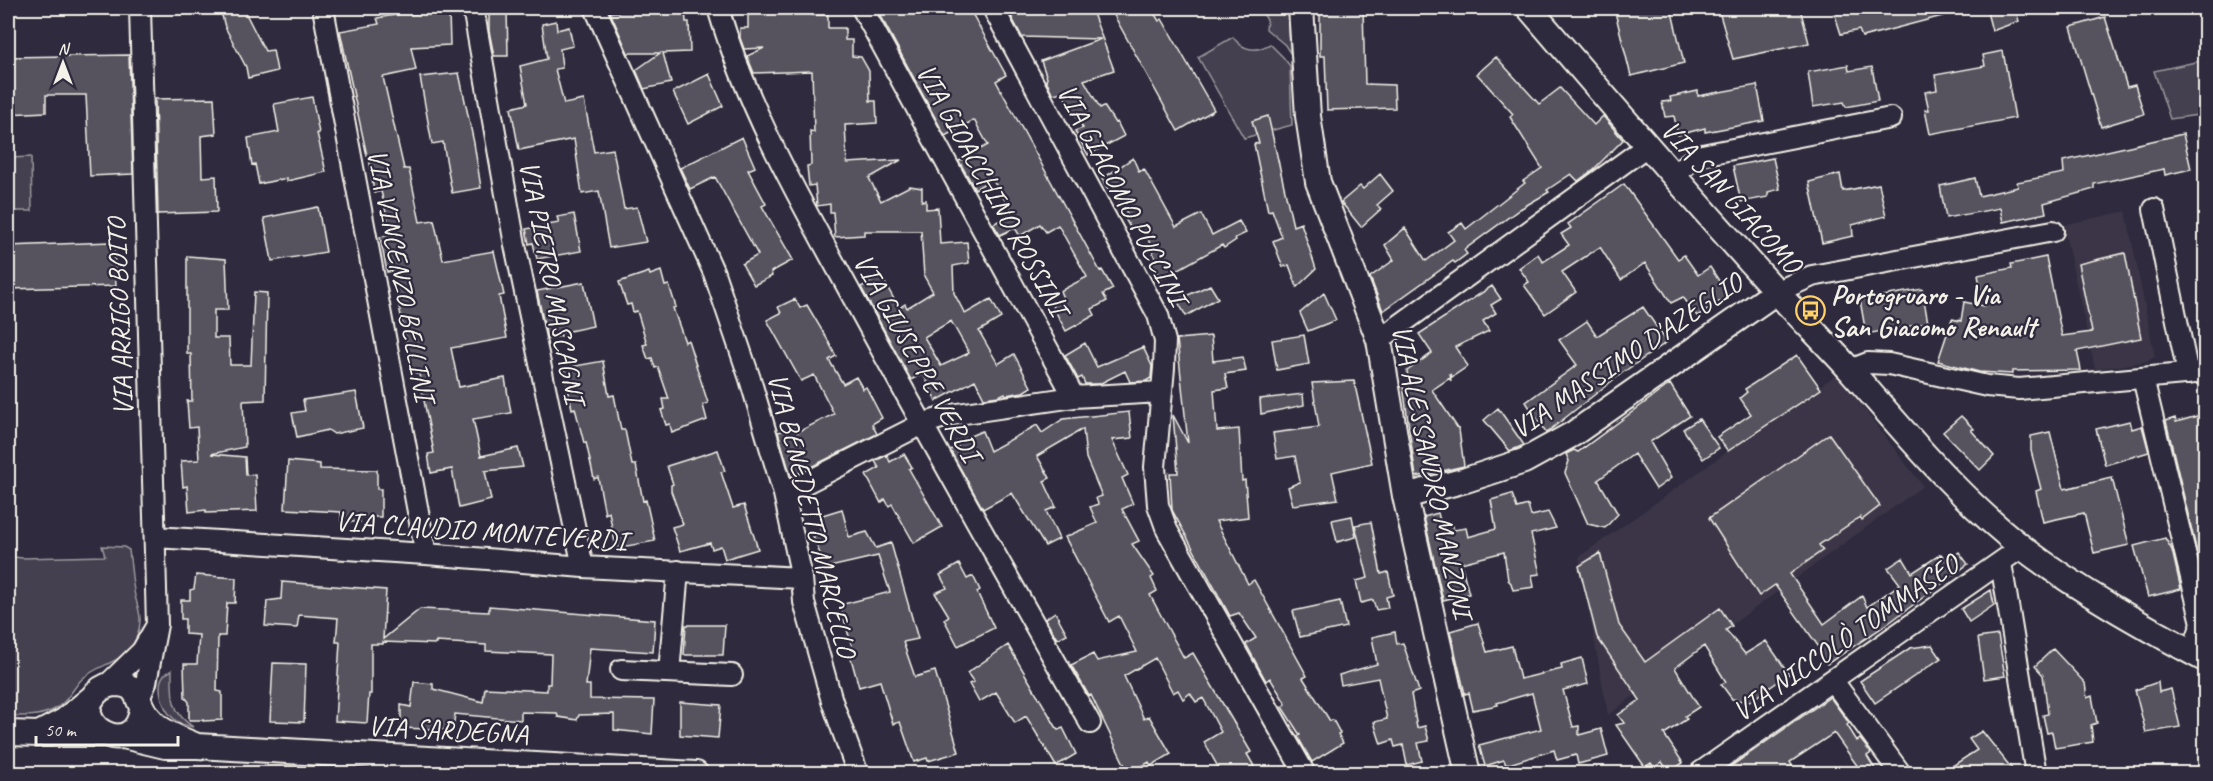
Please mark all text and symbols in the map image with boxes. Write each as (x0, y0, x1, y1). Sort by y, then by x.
north arrow (33, 33, 93, 93)
text: N (58, 39, 71, 59)
street label: VIA GIOACCHINO ROSSINI (909, 57, 1079, 326)
street label: VIA GIACOMO PUCCINI (1050, 78, 1198, 316)
street label: VIA SAN GIACOMO (1654, 113, 1812, 282)
street label: VIA VINCENZO BELLINI (360, 146, 444, 410)
street label: VIA PIETRO MASCAGNI (512, 158, 594, 412)
street label: VIA ARRIGO BOITO (98, 214, 140, 416)
street label: VIA GIUSEPPE VERDI (846, 247, 992, 472)
street label: VIA MASSIMO D'AZEGLIO (1504, 263, 1751, 446)
place label: Portogruaro - Via San Giacomo Renault (1831, 277, 2040, 344)
bus stop icon: Portogruaro - Via San Giacomo Renault (1794, 294, 1826, 326)
street label: VIA ALESSANDRO MANZONI (1384, 322, 1482, 626)
street label: VIA BENEDETTO MARCELLO (760, 370, 865, 664)
street label: VIA CLAUDIO MONTEVERDI (334, 503, 634, 559)
street label: VIA NICCOLÒ TOMMASEO (1726, 545, 1968, 729)
street label: VIA SARDEGNA (367, 708, 530, 751)
scale bar (36, 709, 178, 747)
text: 50 m (45, 719, 78, 741)

